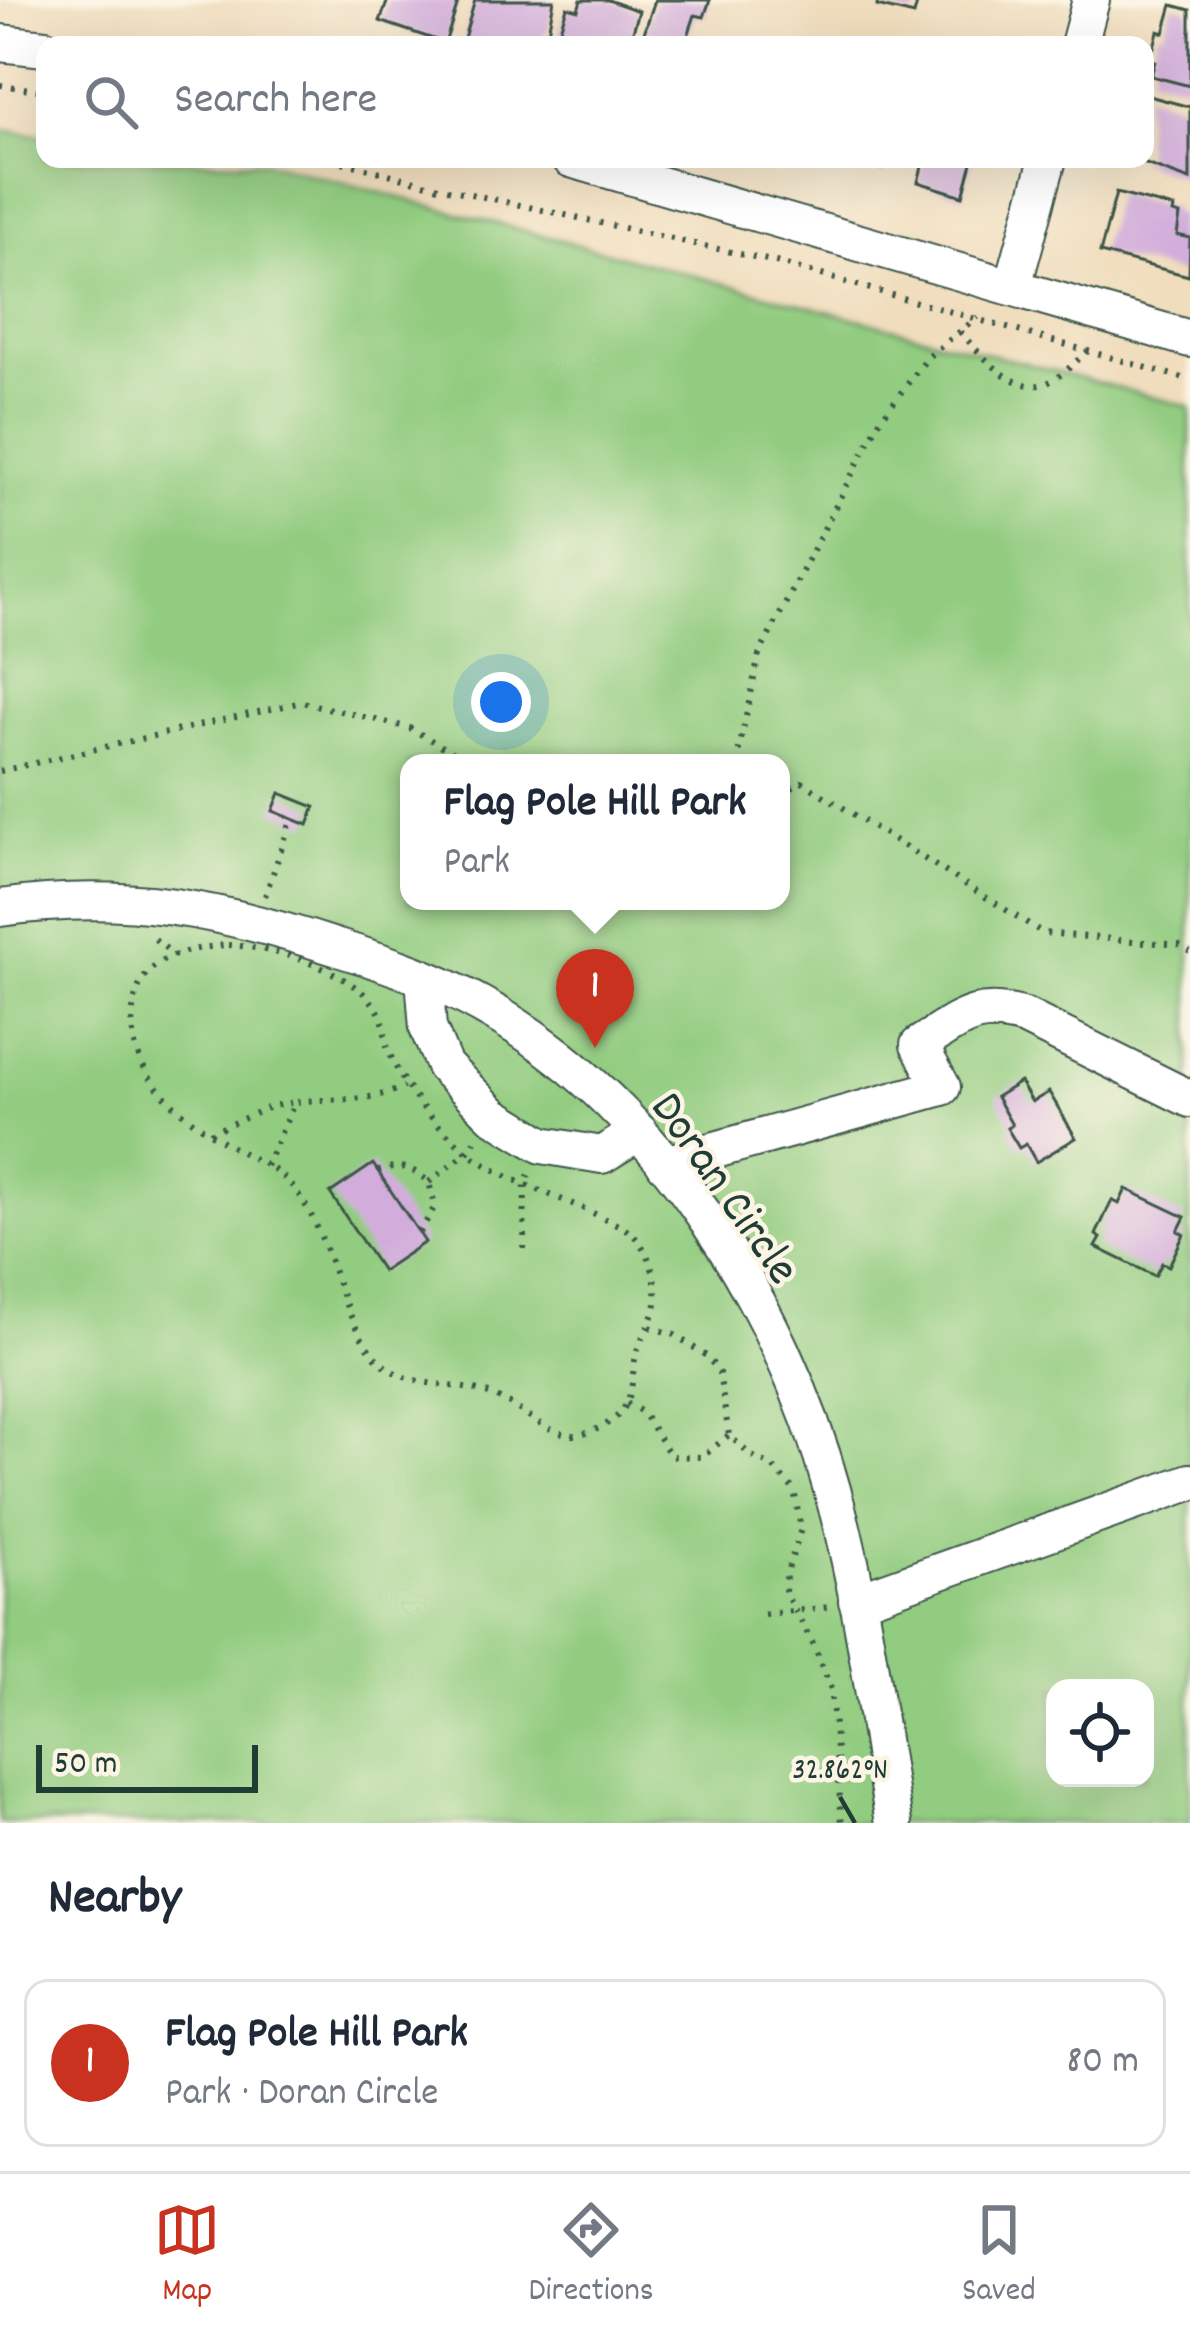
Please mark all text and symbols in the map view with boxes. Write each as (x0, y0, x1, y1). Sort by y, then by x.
search box (36, 36, 1154, 168)
icon: search (78, 69, 144, 135)
text: Search here (174, 70, 377, 134)
your location (471, 672, 531, 732)
popup (400, 754, 790, 910)
text: Flag Pole Hill Park (444, 773, 746, 837)
text: Park (444, 837, 510, 892)
pin: 1 (556, 949, 634, 1048)
street label: Doran Circle (630, 1080, 814, 1301)
map controls (1046, 1679, 1154, 1787)
button: locate (1046, 1679, 1154, 1787)
scale bar (36, 1739, 258, 1792)
text: 50 m (54, 1742, 118, 1789)
text: 32.862°N (792, 1751, 888, 1794)
text: Nearby (48, 1865, 181, 1937)
text: Flag Pole Hill Park (165, 2004, 468, 2068)
text: 1 (86, 2036, 94, 2091)
text: 80 m (1066, 2036, 1139, 2091)
text: Park · Doran Circle (165, 2068, 438, 2123)
tab: Map (154, 2197, 220, 2316)
tab: Directions (529, 2197, 654, 2316)
tab: Saved (962, 2197, 1036, 2316)

